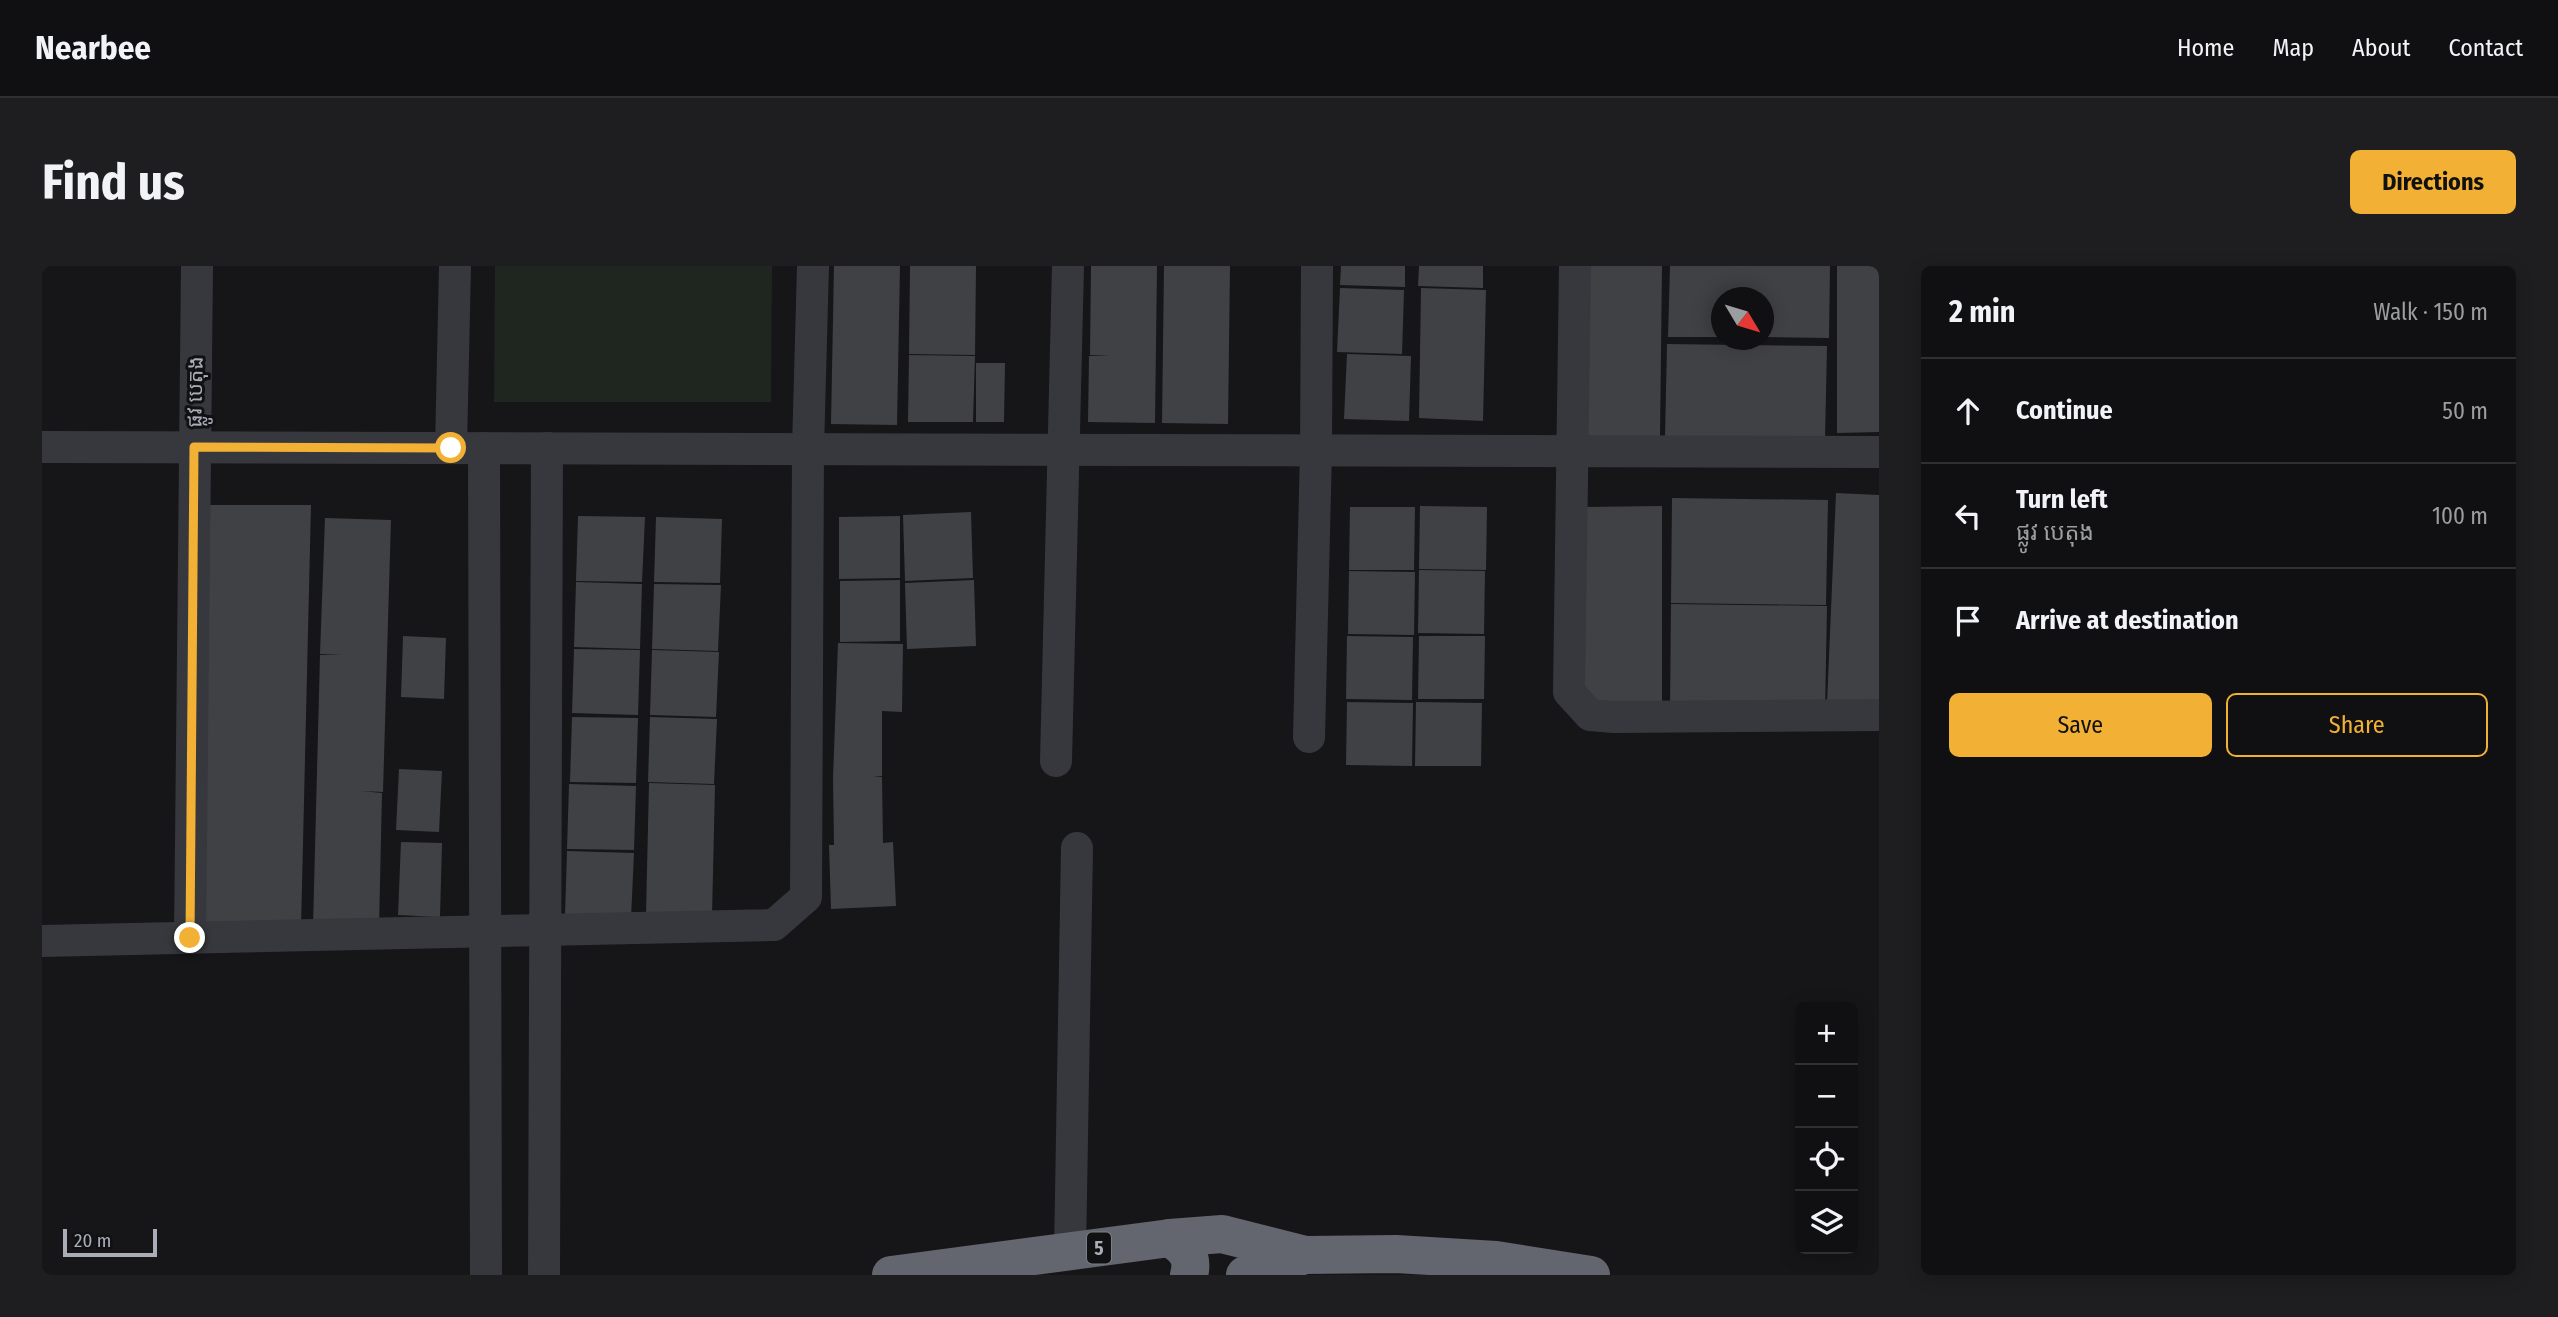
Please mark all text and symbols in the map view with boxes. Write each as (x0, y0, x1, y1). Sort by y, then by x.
text: Nearbee (35, 28, 151, 68)
text: Home (2177, 34, 2234, 62)
text: Map (2272, 34, 2314, 62)
text: About (2352, 34, 2410, 62)
text: Contact (2448, 34, 2523, 62)
button: Directions (2350, 150, 2516, 214)
text: Find us (42, 153, 185, 212)
north arrow (1711, 287, 1774, 350)
text: 2 min (1949, 294, 2016, 330)
text: Walk · 150 m (2373, 298, 2488, 326)
street label: ផ្លូវ បេតុង (181, 356, 215, 428)
icon: ahead (1949, 392, 1987, 430)
text: Continue (2016, 395, 2113, 426)
text: 50 m (2442, 397, 2488, 425)
route start (435, 432, 466, 463)
text: Turn left (2016, 484, 2108, 515)
icon: left (1949, 497, 1987, 535)
text: 100 m (2432, 502, 2488, 530)
text: ផ្លូវ បេតុង (2016, 518, 2094, 546)
icon: arrive (1949, 602, 1987, 640)
text: Arrive at destination (2016, 605, 2239, 636)
button: Save (1949, 693, 2212, 757)
button: Share (2226, 693, 2488, 757)
route end (174, 922, 205, 953)
map controls (1795, 1002, 1858, 1254)
button: + (1795, 1002, 1858, 1065)
button: − (1795, 1065, 1858, 1128)
button: locate (1795, 1128, 1858, 1191)
button: layers (1795, 1191, 1858, 1254)
scale bar (63, 1226, 158, 1258)
text: 20 m (74, 1229, 111, 1252)
road number: 5 (1087, 1232, 1111, 1264)

